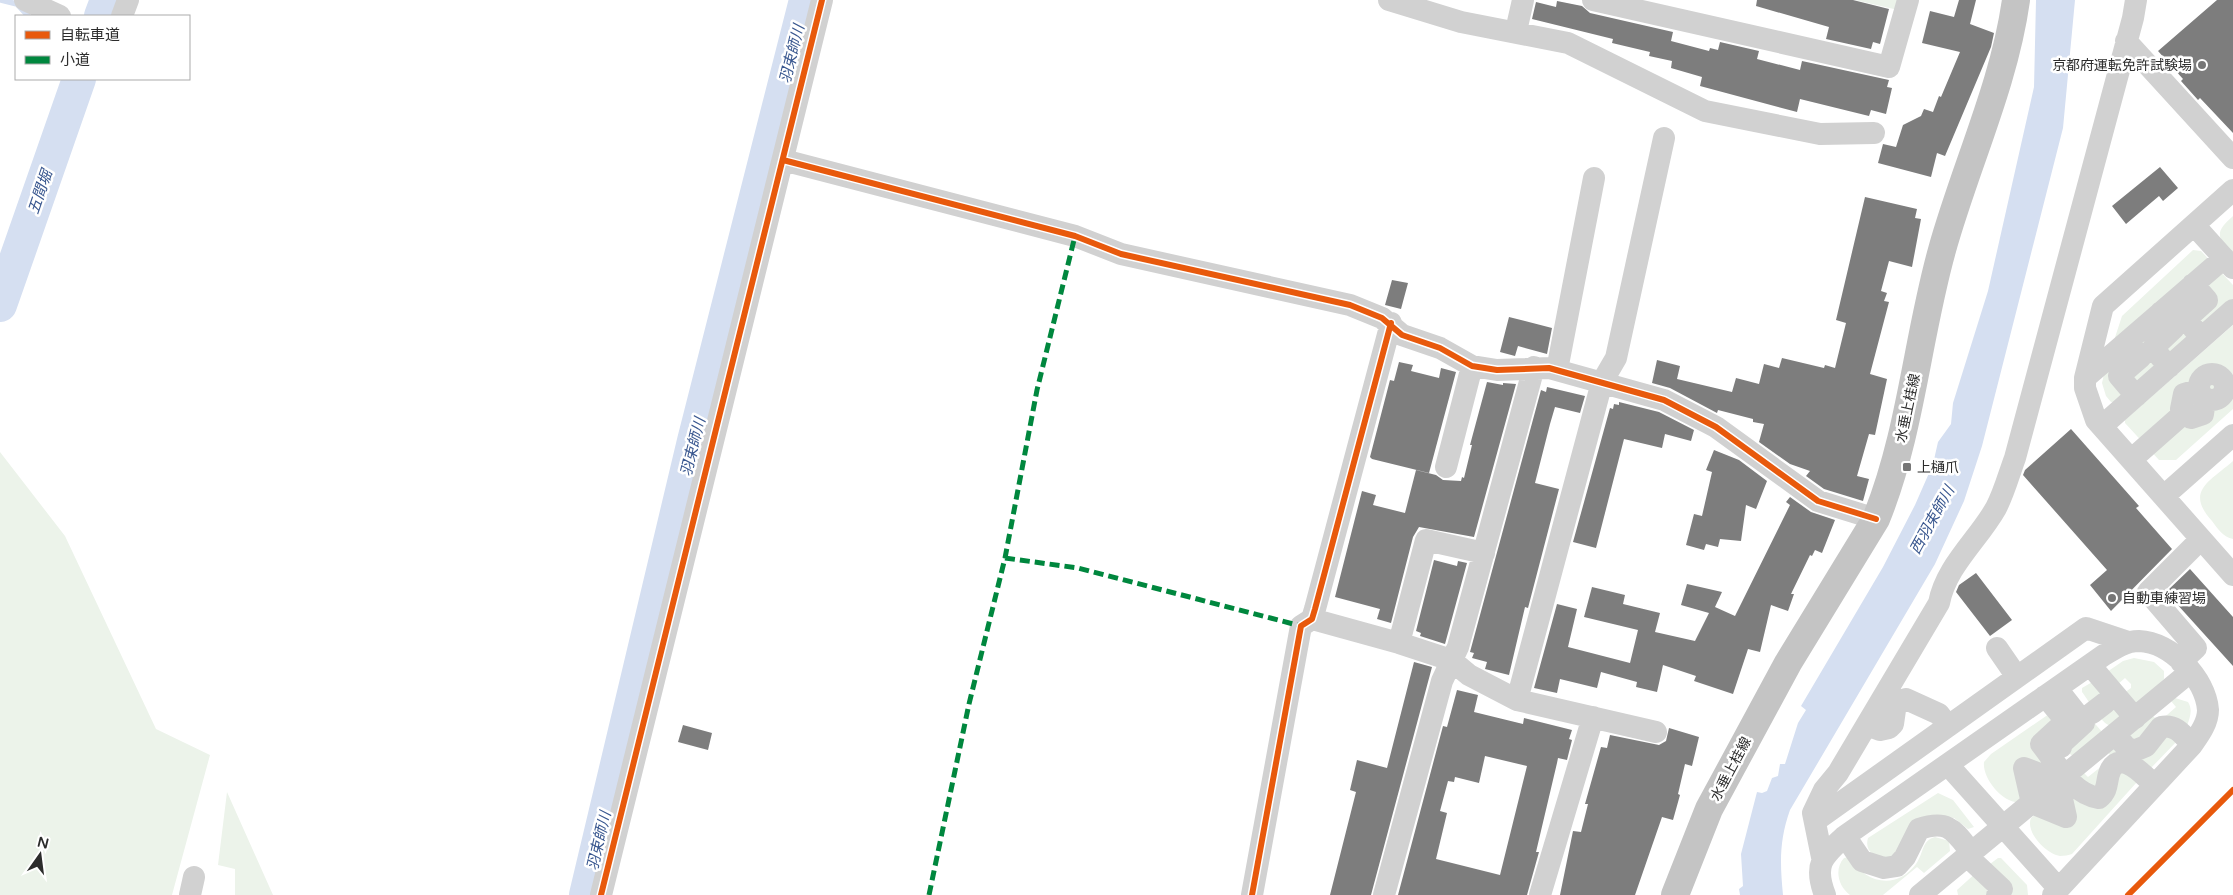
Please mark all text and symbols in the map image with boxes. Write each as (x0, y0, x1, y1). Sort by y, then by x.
legend (15, 15, 190, 80)
water label: 羽束師川 (776, 21, 808, 85)
text: 自転車道 (60, 26, 120, 44)
text: 小道 (60, 51, 90, 69)
place label: 京都府運転免許試験場 (2052, 57, 2192, 74)
marker: 京都府運転免許試験場 (2196, 59, 2208, 71)
water label: 五間堀 (24, 166, 56, 216)
street label: 水垂上桂線 (1892, 372, 1924, 444)
water label: 羽束師川 (677, 414, 709, 478)
place label: 上樋爪 (1917, 459, 1959, 476)
marker: 上樋爪 (1901, 461, 1913, 473)
water label: 西羽束師川 (1906, 481, 1959, 557)
place label: 自動車練習場 (2122, 590, 2206, 607)
marker: 自動車練習場 (2106, 592, 2118, 604)
street label: 水垂上桂線 (1707, 734, 1755, 804)
water label: 羽束師川 (583, 808, 615, 872)
north arrow (15, 830, 65, 880)
text: N (36, 833, 51, 852)

